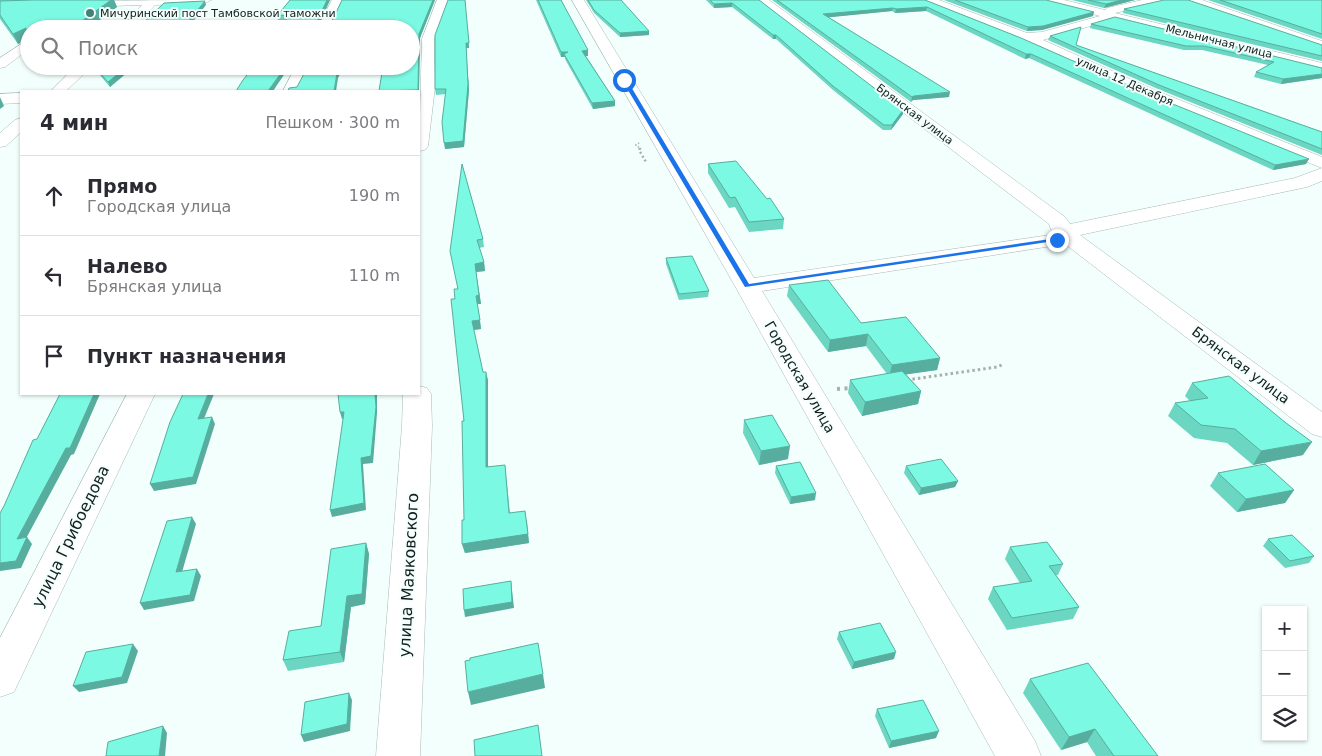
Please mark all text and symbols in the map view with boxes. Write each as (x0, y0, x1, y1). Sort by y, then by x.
marker: Мичуринский пост Тамбовской таможни (84, 7, 96, 19)
place label: Мичуринский пост Тамбовской таможни (100, 7, 336, 20)
search box (20, 20, 420, 75)
street label: Мельничная улица (1164, 22, 1274, 61)
icon: search (38, 34, 66, 62)
text: Поиск (78, 37, 138, 59)
street label: улица 12 Декабря (1074, 54, 1175, 109)
route start (613, 69, 636, 92)
street label: Брянская улица (874, 81, 956, 148)
text: 4 мин (40, 111, 108, 135)
text: Пешком · 300 m (265, 113, 400, 132)
text: Прямо (87, 175, 157, 197)
icon: ahead (40, 182, 68, 210)
text: 190 m (349, 186, 400, 205)
text: Городская улица (87, 197, 231, 216)
route end (1046, 229, 1069, 252)
text: Налево (87, 255, 168, 277)
icon: left (40, 262, 68, 290)
text: 110 m (349, 266, 400, 285)
text: Брянская улица (87, 277, 222, 296)
street label: Городская улица (762, 318, 838, 436)
street label: Брянская улица (1189, 323, 1293, 407)
icon: arrive (40, 342, 68, 370)
text: Пункт назначения (87, 345, 286, 367)
street label: улица Грибоедова (28, 462, 113, 610)
street label: улица Маяковского (395, 492, 422, 658)
map controls (1262, 606, 1307, 741)
button: + (1262, 606, 1307, 651)
button: − (1262, 651, 1307, 696)
button: layers (1262, 696, 1307, 741)

